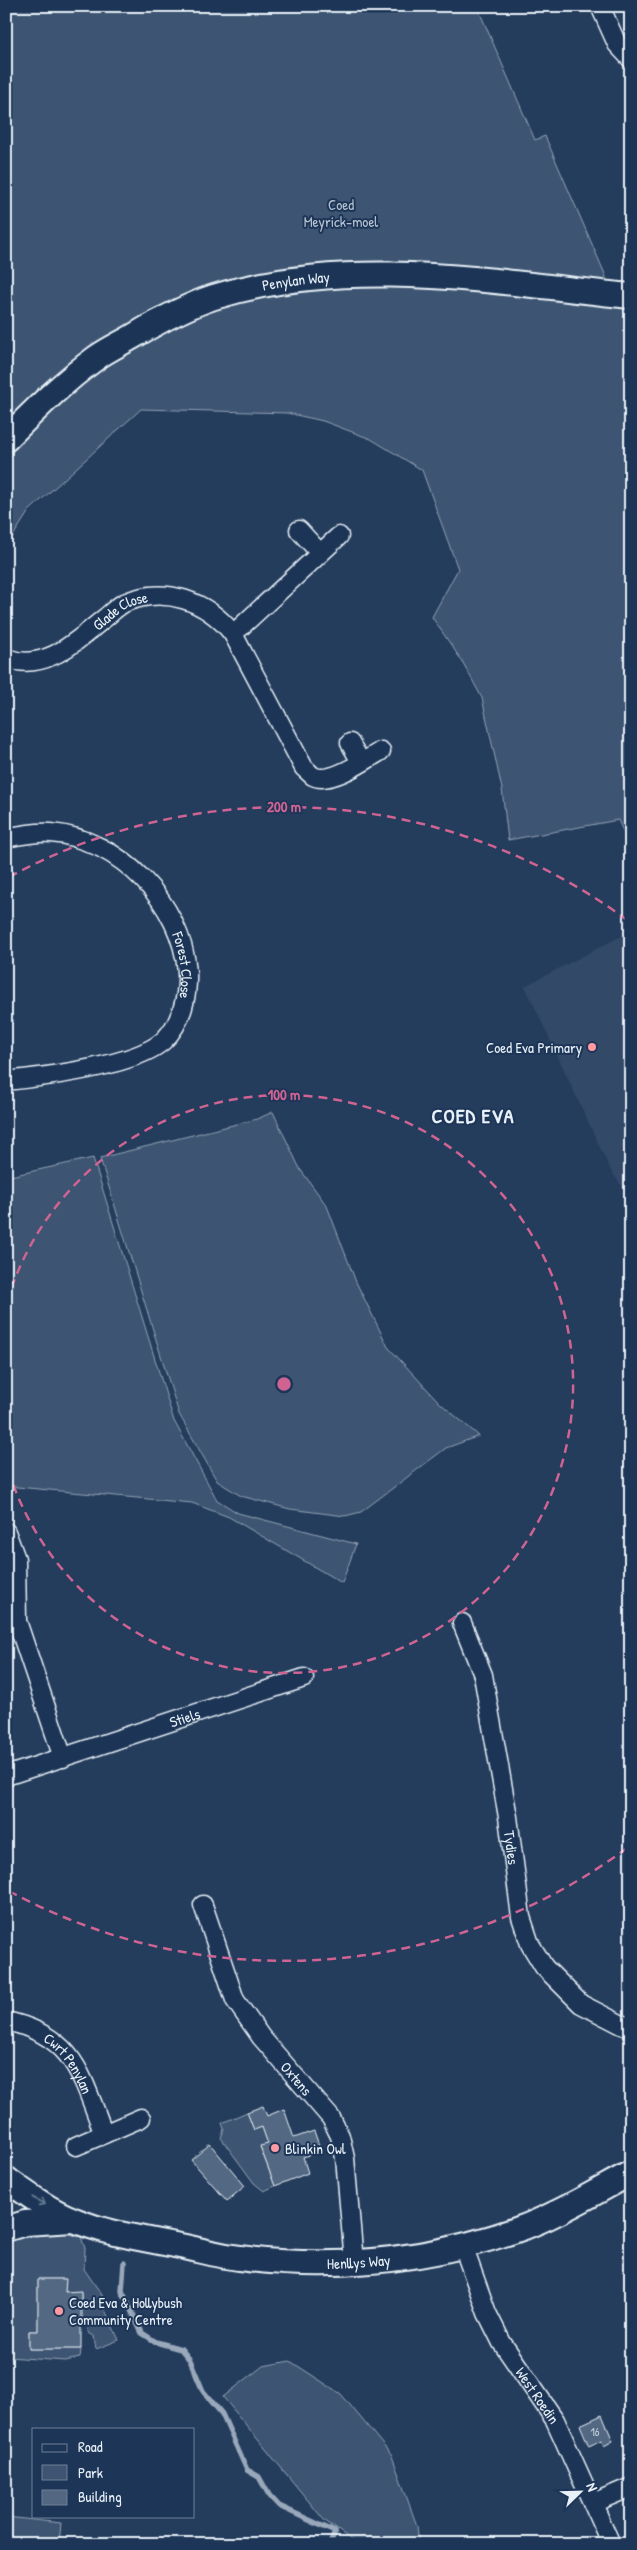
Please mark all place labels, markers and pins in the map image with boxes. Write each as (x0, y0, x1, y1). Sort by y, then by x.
place label: Coed Eva Primary (486, 1037, 582, 1058)
marker: Coed Eva Primary (586, 1041, 598, 1053)
centre of rings (275, 1375, 293, 1393)
place label: Blinkin Owl (285, 2138, 346, 2159)
marker: Blinkin Owl (269, 2142, 281, 2154)
place label: Coed Eva & Hollybush Community Centre (69, 2292, 182, 2330)
marker: Coed Eva & Hollybush Community Centre (53, 2305, 65, 2317)

